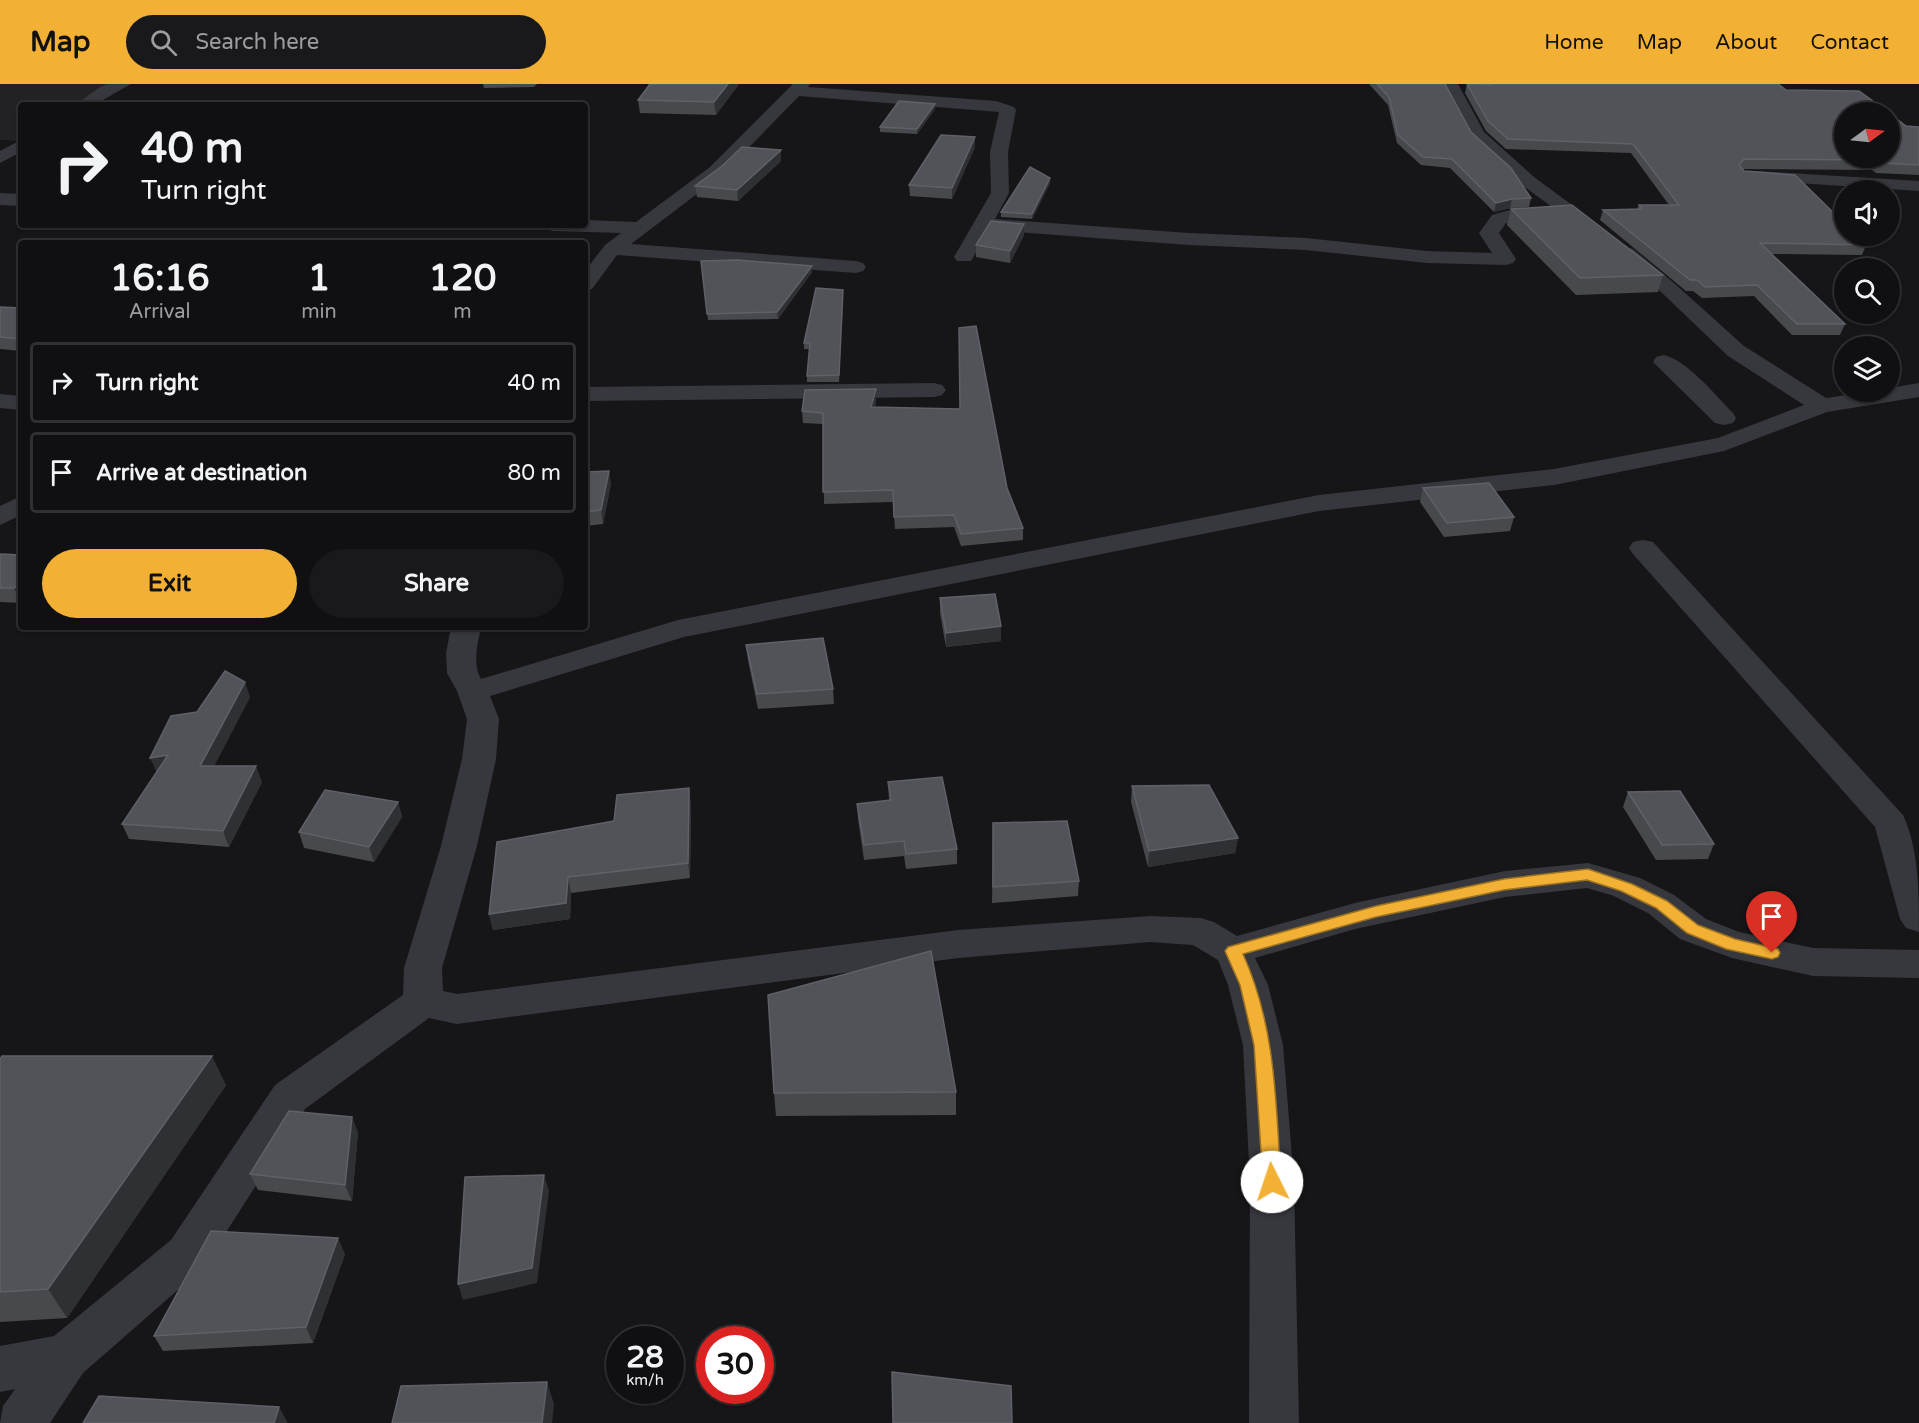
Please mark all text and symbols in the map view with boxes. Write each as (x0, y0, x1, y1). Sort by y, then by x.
search box (126, 15, 546, 69)
text: Map (30, 25, 90, 59)
icon: search (147, 26, 180, 59)
text: Search here (195, 29, 319, 55)
text: Home (1544, 30, 1604, 55)
text: Map (1637, 30, 1682, 55)
text: About (1715, 30, 1777, 55)
text: Contact (1810, 30, 1889, 55)
north arrow (1834, 102, 1900, 168)
map controls (1834, 102, 1900, 402)
text: 40 m (141, 123, 243, 174)
icon: right (42, 126, 120, 204)
text: Turn right (141, 174, 267, 207)
button: sound (1834, 180, 1900, 246)
text: 16:16 (110, 257, 210, 300)
text: 1 (308, 257, 330, 300)
text: 120 (428, 257, 496, 300)
button: search (1834, 258, 1900, 324)
text: Arrival (129, 300, 191, 324)
text: min (301, 300, 337, 324)
text: m (453, 300, 472, 324)
button: layers (1834, 336, 1900, 402)
icon: right (45, 366, 78, 399)
text: Turn right (96, 370, 198, 396)
text: 40 m (507, 370, 561, 396)
icon: arrive (45, 456, 78, 489)
text: Arrive at destination (96, 460, 307, 486)
text: 80 m (507, 460, 561, 486)
button: Exit (42, 549, 297, 618)
button: Share (309, 549, 564, 618)
pin (1746, 891, 1797, 953)
icon: arrive (1755, 900, 1788, 933)
position arrow (1240, 1150, 1304, 1214)
speed limit sign: 30 (696, 1326, 774, 1404)
text: 28 (626, 1339, 664, 1376)
text: km/h (626, 1371, 664, 1389)

